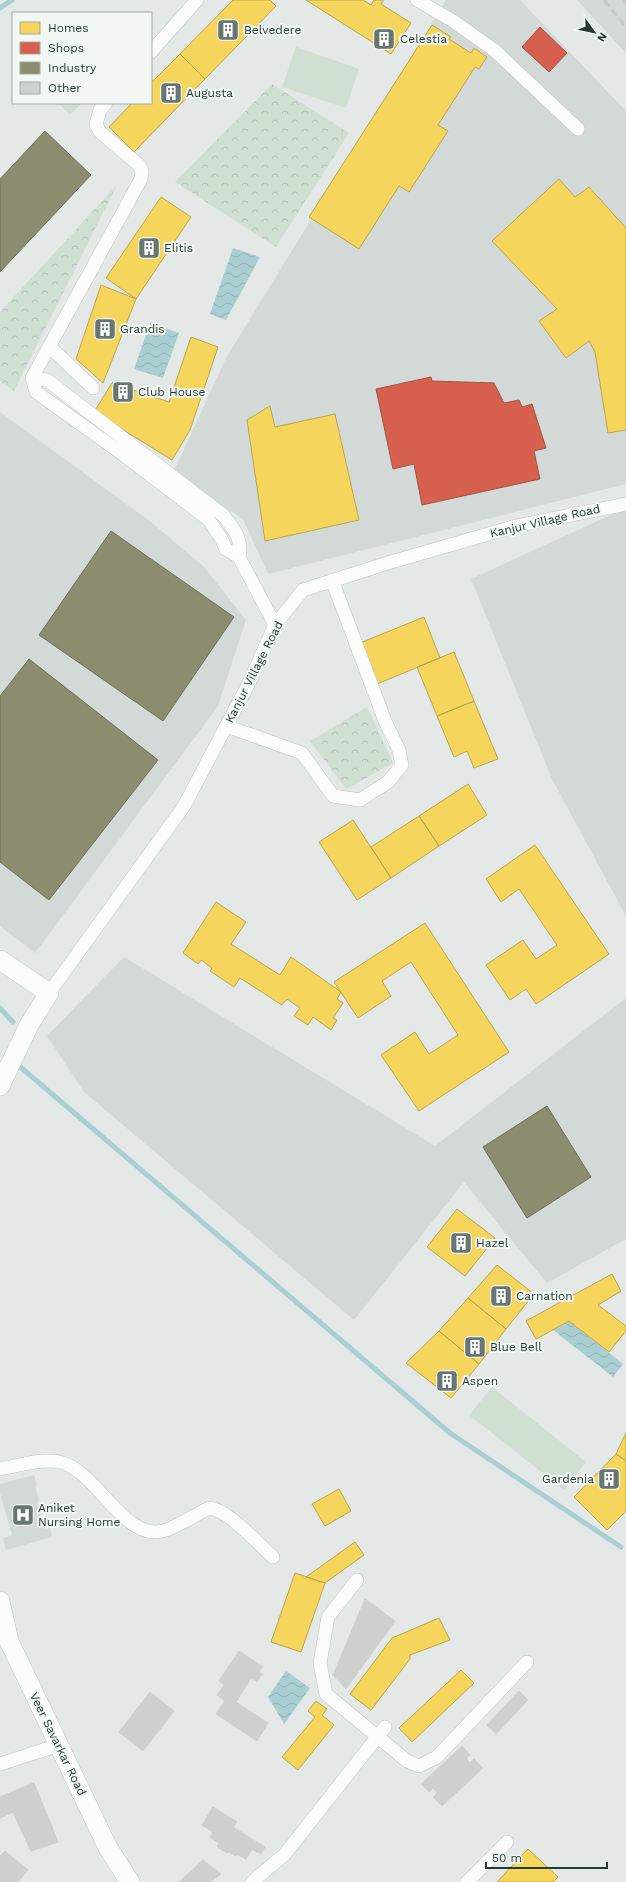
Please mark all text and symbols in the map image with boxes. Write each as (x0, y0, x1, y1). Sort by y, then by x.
legend (12, 12, 152, 104)
north arrow (574, 12, 614, 52)
building icon: Belvedere (215, 17, 241, 43)
text: Homes (48, 21, 89, 35)
place label: Belvedere (244, 23, 302, 37)
building icon: Celestia (371, 26, 397, 52)
text: N (594, 30, 610, 44)
place label: Celestia (400, 32, 447, 46)
text: Shops (48, 41, 84, 55)
text: Industry (48, 61, 97, 75)
building icon: Augusta (158, 80, 184, 106)
text: Other (48, 81, 81, 95)
place label: Augusta (186, 86, 233, 100)
building icon: Elitis (136, 235, 162, 261)
place label: Elitis (164, 241, 193, 255)
building icon: Grandis (92, 316, 118, 342)
place label: Grandis (120, 322, 165, 336)
building icon: Club House (110, 379, 136, 405)
place label: Club House (138, 385, 206, 399)
street label: Kanjur Village Road (489, 502, 601, 540)
street label: Kanjur Village Road (222, 619, 286, 725)
building icon: Hazel (448, 1230, 474, 1256)
place label: Hazel (476, 1236, 509, 1250)
building icon: Carnation (488, 1283, 514, 1309)
place label: Carnation (516, 1289, 573, 1303)
building icon: Blue Bell (462, 1334, 488, 1360)
place label: Blue Bell (490, 1340, 542, 1354)
building icon: Aspen (434, 1368, 460, 1394)
place label: Aspen (462, 1374, 498, 1388)
building icon: Gardenia (596, 1466, 622, 1492)
place label: Gardenia (542, 1472, 594, 1486)
place label: Aniket Nursing Home (38, 1501, 121, 1529)
hospital icon: Aniket Nursing Home (10, 1502, 36, 1528)
street label: Veer Savarkar Road (27, 1690, 89, 1798)
scale bar (486, 1844, 607, 1870)
text: 50 m (492, 1851, 522, 1865)

